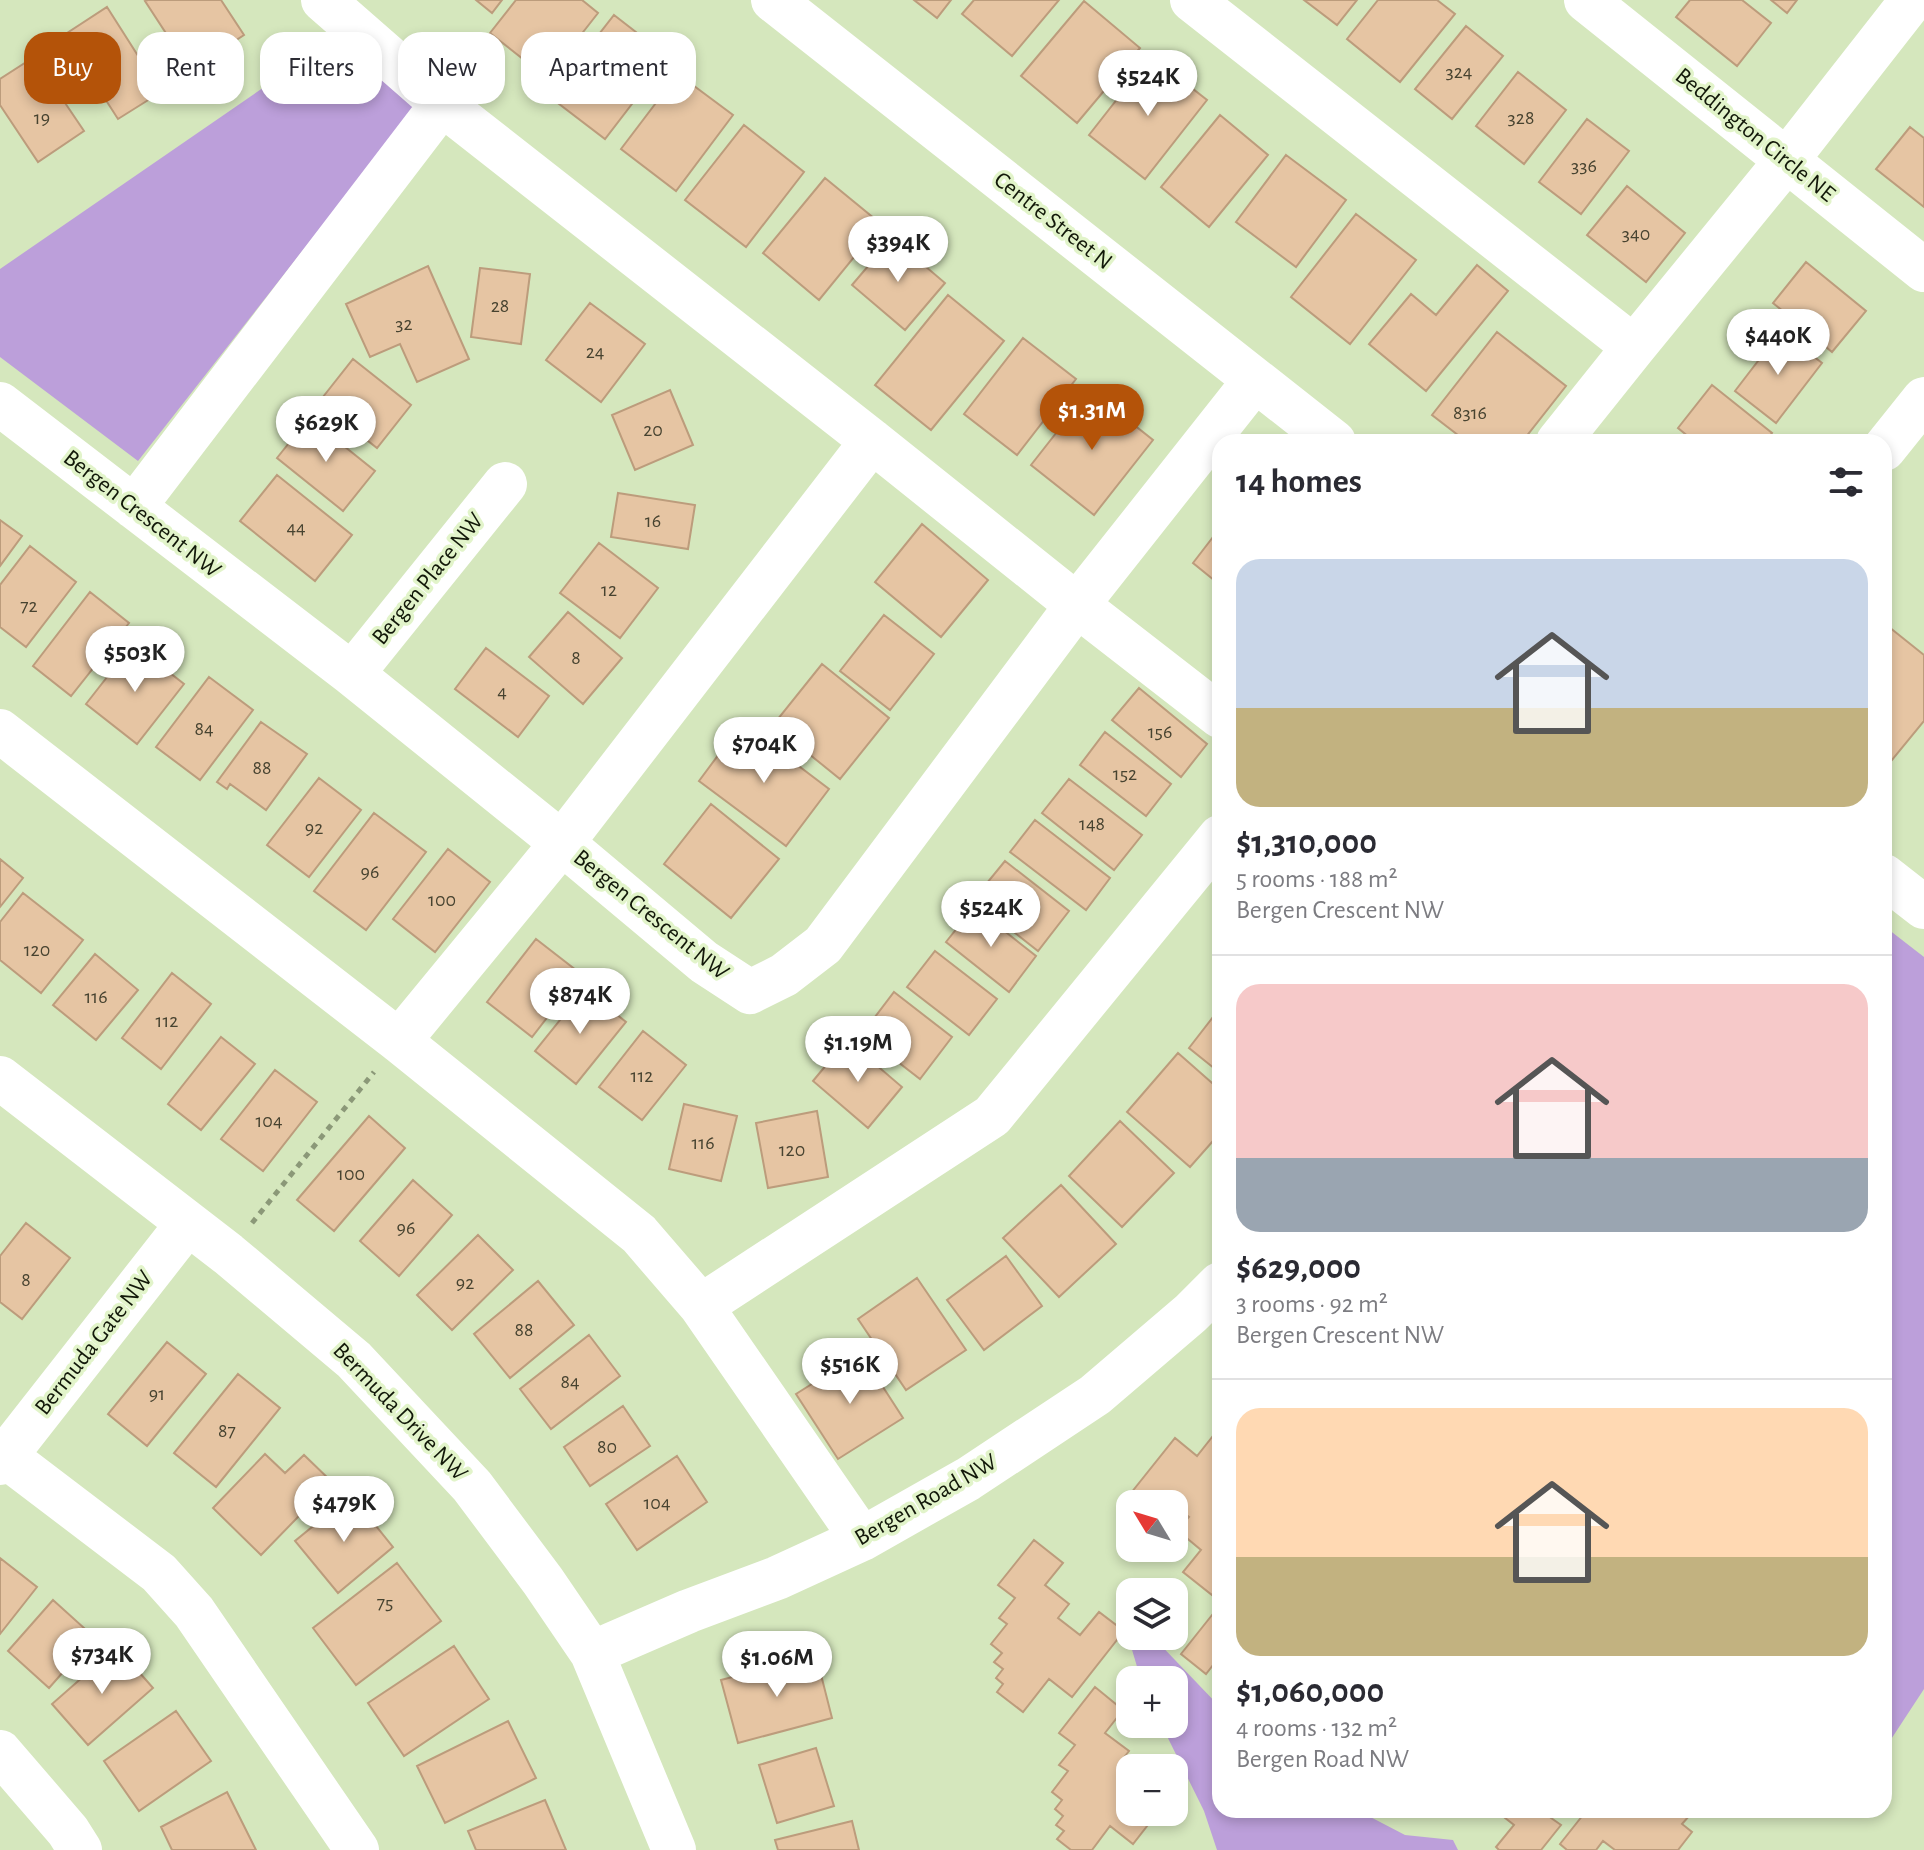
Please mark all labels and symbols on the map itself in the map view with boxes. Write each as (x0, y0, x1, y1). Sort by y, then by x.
pin: $524K (1092, 50, 1204, 118)
house number: 324 (1446, 62, 1472, 82)
street label: Beddington Circle NE (1671, 63, 1840, 207)
house number: 19 (34, 108, 50, 128)
house number: 328 (1508, 108, 1534, 128)
house number: 336 (1571, 156, 1597, 176)
street label: Centre Street N (989, 168, 1117, 274)
pin: $394K (842, 216, 954, 284)
house number: 340 (1622, 224, 1650, 244)
house number: 28 (491, 296, 509, 316)
pin: $440K (1722, 309, 1834, 377)
house number: 32 (395, 314, 413, 334)
house number: 24 (586, 342, 604, 362)
pin: $1.31M (1027, 384, 1157, 452)
pin: $629K (270, 396, 382, 464)
house number: 8316 (1453, 403, 1487, 423)
house number: 20 (643, 420, 663, 440)
street label: Bergen Crescent NW (59, 445, 225, 583)
street label: Bergen Place NW (368, 508, 489, 649)
house number: 16 (645, 511, 661, 531)
house number: 44 (286, 518, 306, 538)
house number: 12 (601, 580, 617, 600)
house number: 72 (20, 596, 38, 616)
pin: $503K (79, 626, 191, 694)
house number: 8 (571, 648, 581, 668)
house number: 4 (497, 682, 507, 702)
pin: $704K (708, 717, 820, 785)
house number: 84 (194, 719, 214, 739)
house number: 156 (1148, 722, 1172, 742)
house number: 88 (253, 758, 271, 778)
house number: 152 (1113, 764, 1137, 784)
house number: 148 (1079, 814, 1105, 834)
house number: 92 (305, 818, 323, 838)
street label: Bergen Crescent NW (569, 845, 734, 985)
house number: 96 (361, 862, 379, 882)
pin: $524K (935, 881, 1047, 949)
house number: 100 (428, 890, 456, 910)
house number: 120 (24, 940, 50, 960)
pin: $874K (524, 968, 636, 1036)
house number: 116 (84, 987, 108, 1007)
house number: 112 (156, 1011, 178, 1031)
pin: $1.19M (793, 1016, 923, 1084)
house number: 112 (631, 1066, 653, 1086)
house number: 104 (255, 1111, 283, 1131)
house number: 116 (691, 1133, 715, 1153)
house number: 120 (779, 1140, 805, 1160)
house number: 100 (337, 1164, 365, 1184)
house number: 96 (397, 1218, 415, 1238)
street label: Bermuda Gate NW (31, 1266, 158, 1419)
house number: 8 (21, 1270, 31, 1290)
house number: 92 (456, 1273, 474, 1293)
house number: 88 (515, 1320, 533, 1340)
street label: Bermuda Drive NW (328, 1338, 472, 1486)
pin: $516K (794, 1338, 906, 1406)
house number: 84 (560, 1372, 580, 1392)
house number: 91 (149, 1384, 165, 1404)
house number: 87 (218, 1421, 236, 1441)
house number: 80 (597, 1437, 617, 1457)
street label: Bergen Road NW (851, 1449, 1002, 1550)
pin: $479K (288, 1476, 400, 1544)
north arrow (1116, 1490, 1188, 1562)
house number: 104 (643, 1493, 671, 1513)
house number: 75 (377, 1593, 393, 1613)
pin: $734K (46, 1628, 158, 1696)
pin: $1.06M (712, 1631, 842, 1699)

